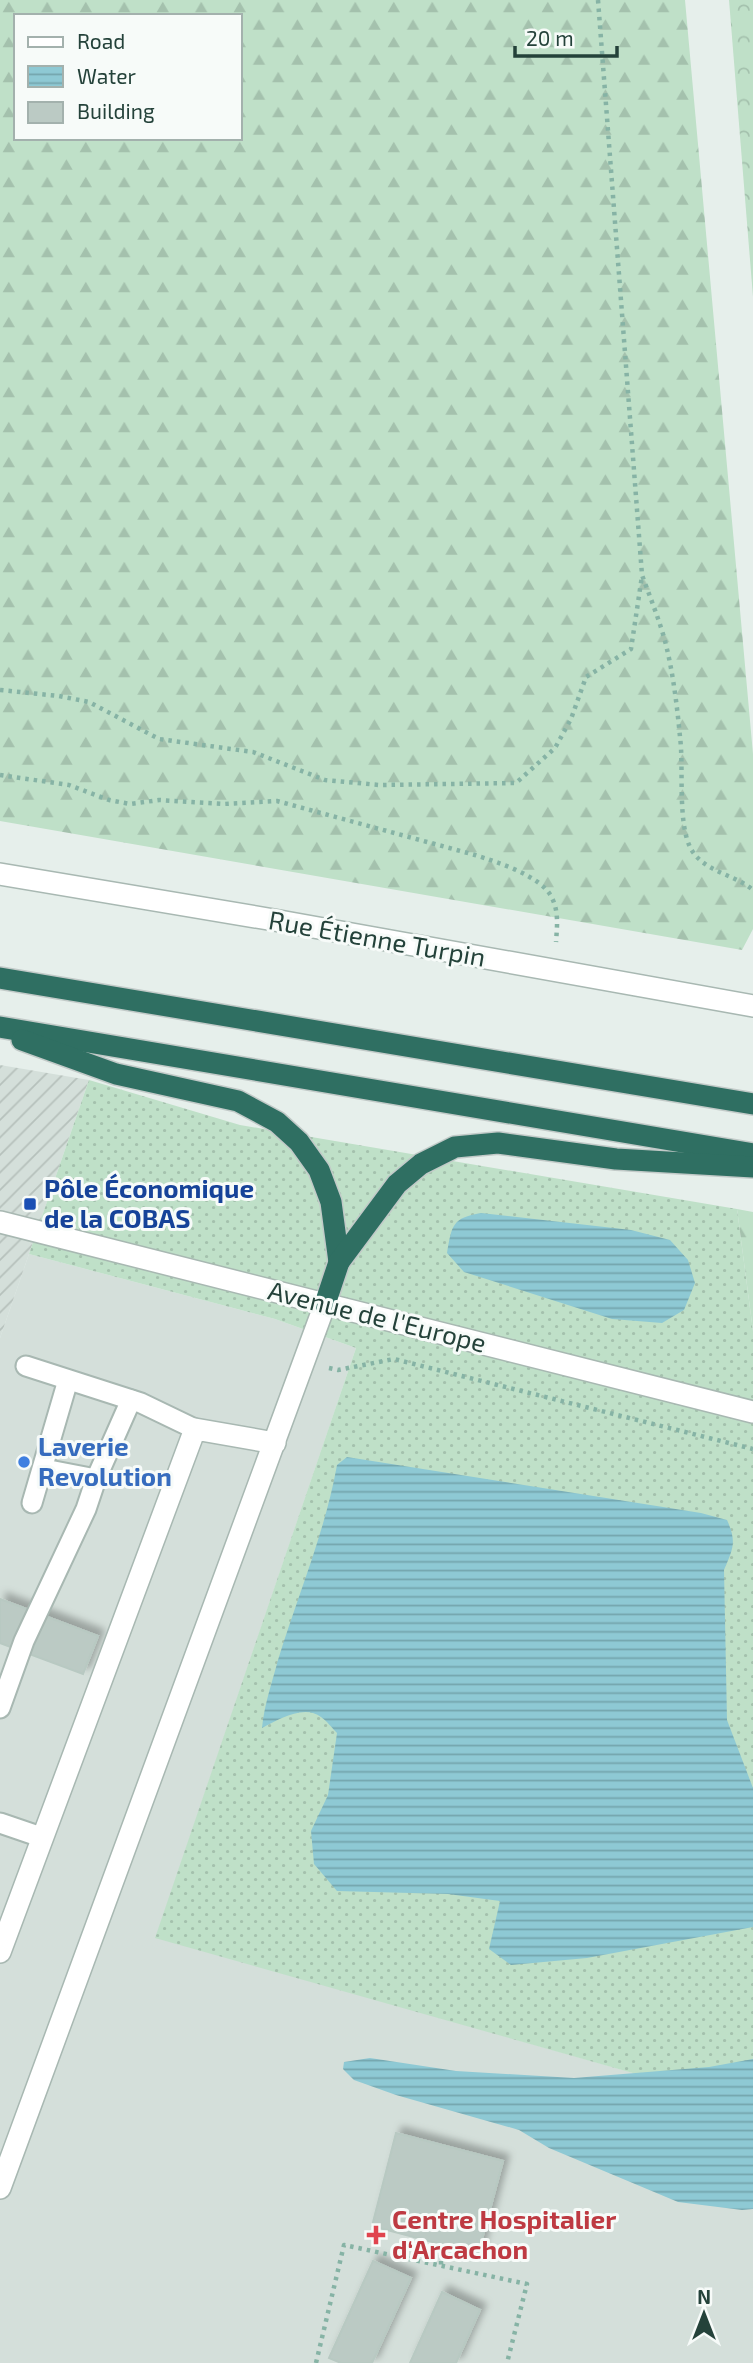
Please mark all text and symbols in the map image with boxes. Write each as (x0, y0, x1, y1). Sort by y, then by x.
legend (14, 14, 242, 140)
scale bar (515, 14, 616, 58)
text: 20 m (526, 25, 574, 50)
text: Road (77, 28, 125, 53)
text: Water (77, 63, 136, 88)
text: Building (77, 98, 155, 123)
street label: Rue Étienne Turpin (266, 903, 488, 972)
place label: Pôle Économique de la COBAS (44, 1172, 254, 1233)
marker: Pôle Économique de la COBAS (22, 1196, 38, 1212)
street label: Avenue de l'Europe (265, 1273, 490, 1358)
place label: Laverie Revolution (38, 1430, 172, 1491)
marker: Laverie Revolution (16, 1454, 32, 1470)
place label: Centre Hospitalier d‘Arcachon (392, 2203, 616, 2264)
marker: Centre Hospitalier d‘Arcachon (366, 2225, 386, 2245)
north arrow (669, 2279, 739, 2349)
text: N (697, 2285, 711, 2308)

